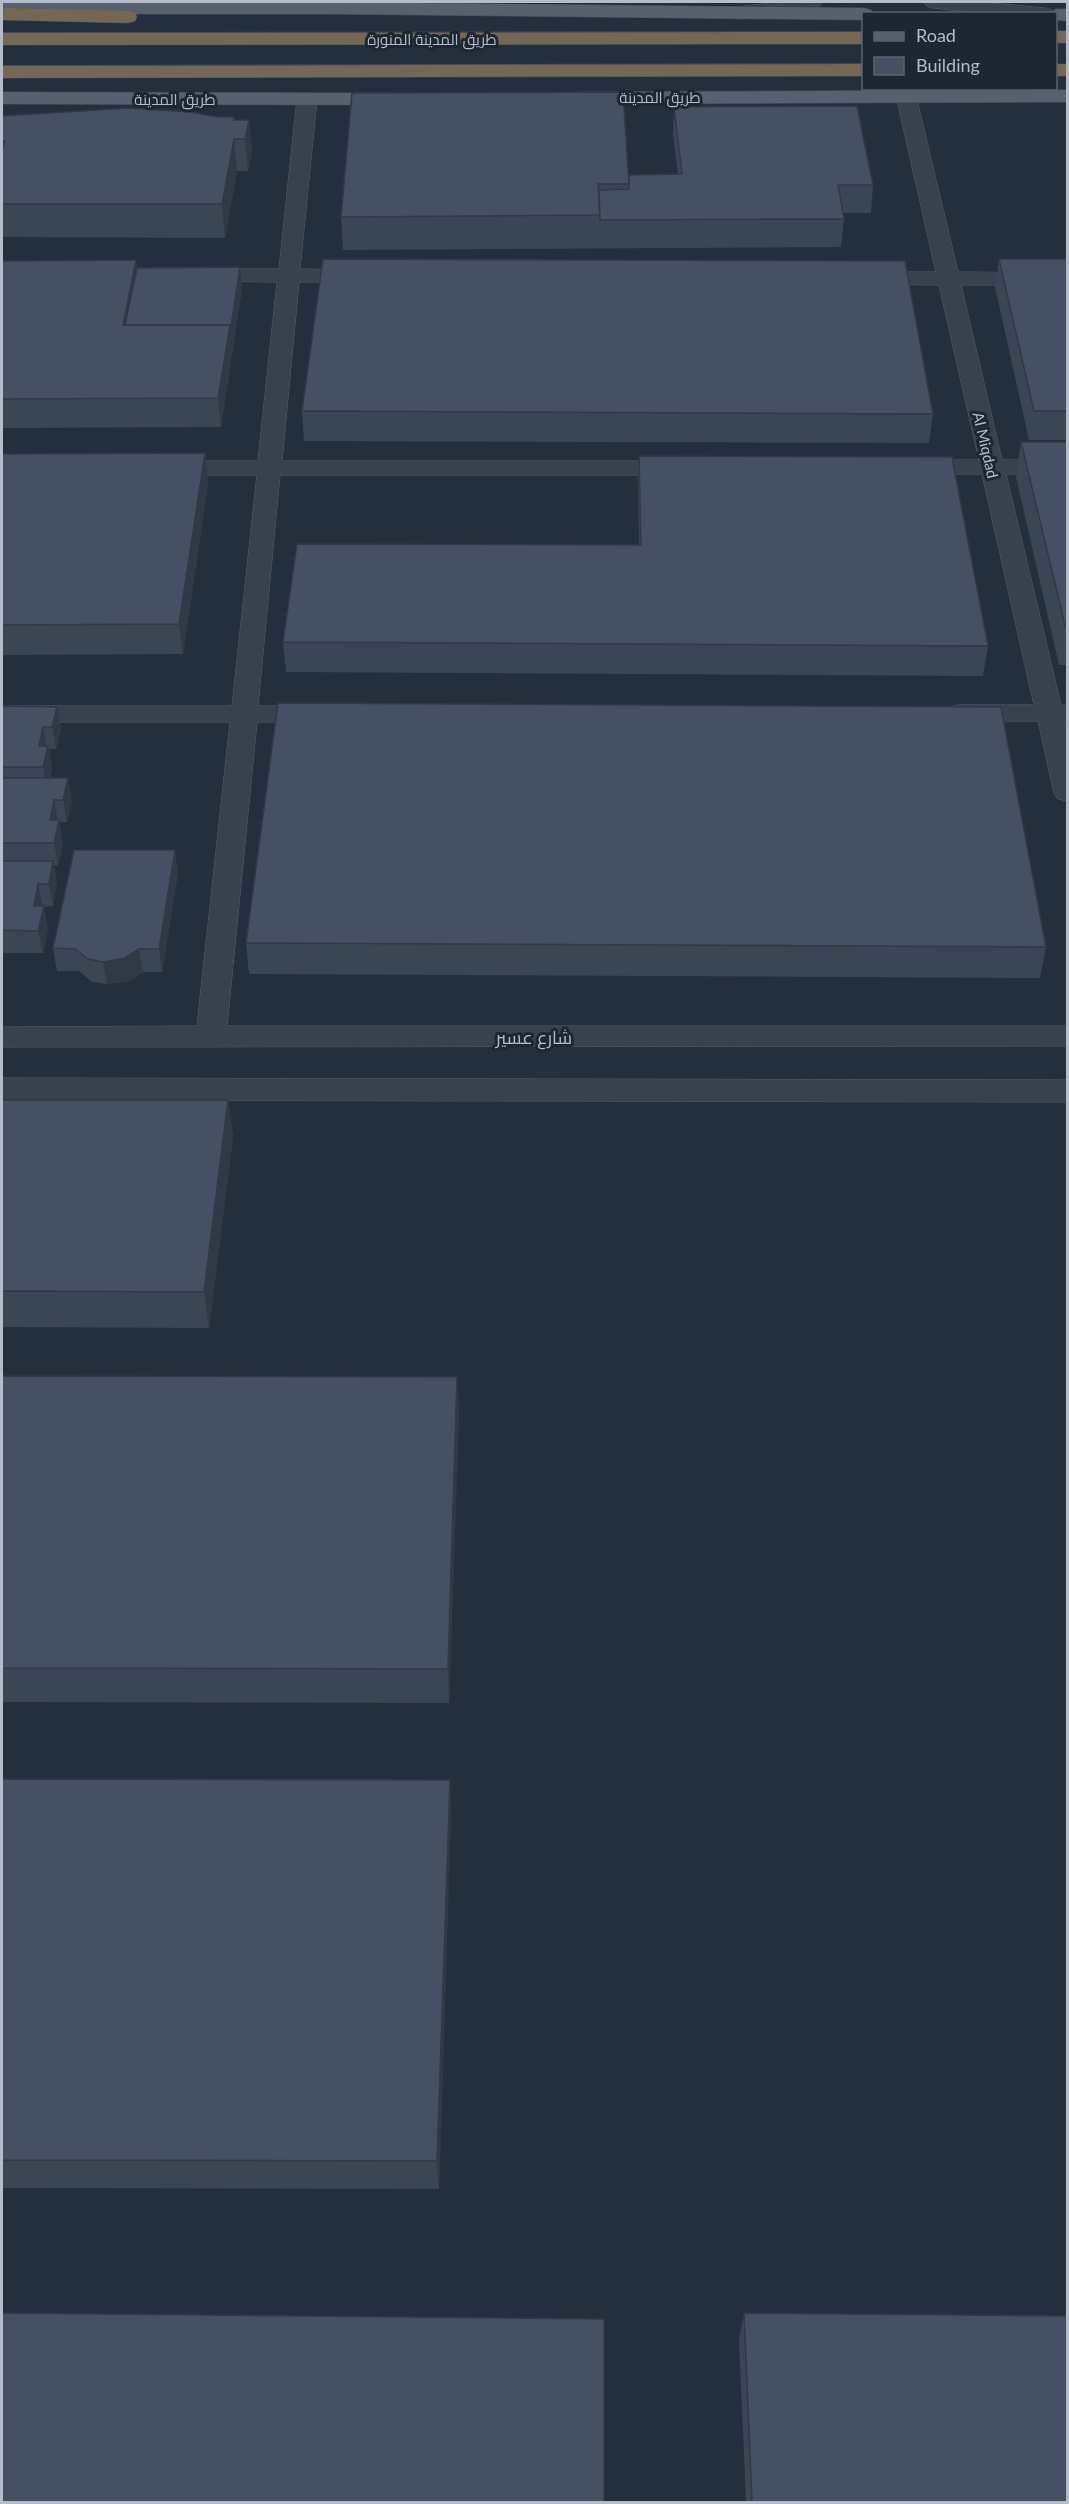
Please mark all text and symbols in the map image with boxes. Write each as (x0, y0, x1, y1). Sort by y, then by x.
legend (862, 12, 1057, 90)
text: Road (916, 24, 956, 46)
street label: طريق المدينة المنورة (367, 30, 497, 50)
text: Building (916, 54, 980, 76)
street label: طريق المدينة (619, 88, 701, 108)
street label: طريق المدينة (134, 90, 216, 110)
street label: Al Miqdad (970, 410, 1002, 480)
street label: شارع عسير (495, 1026, 572, 1050)

